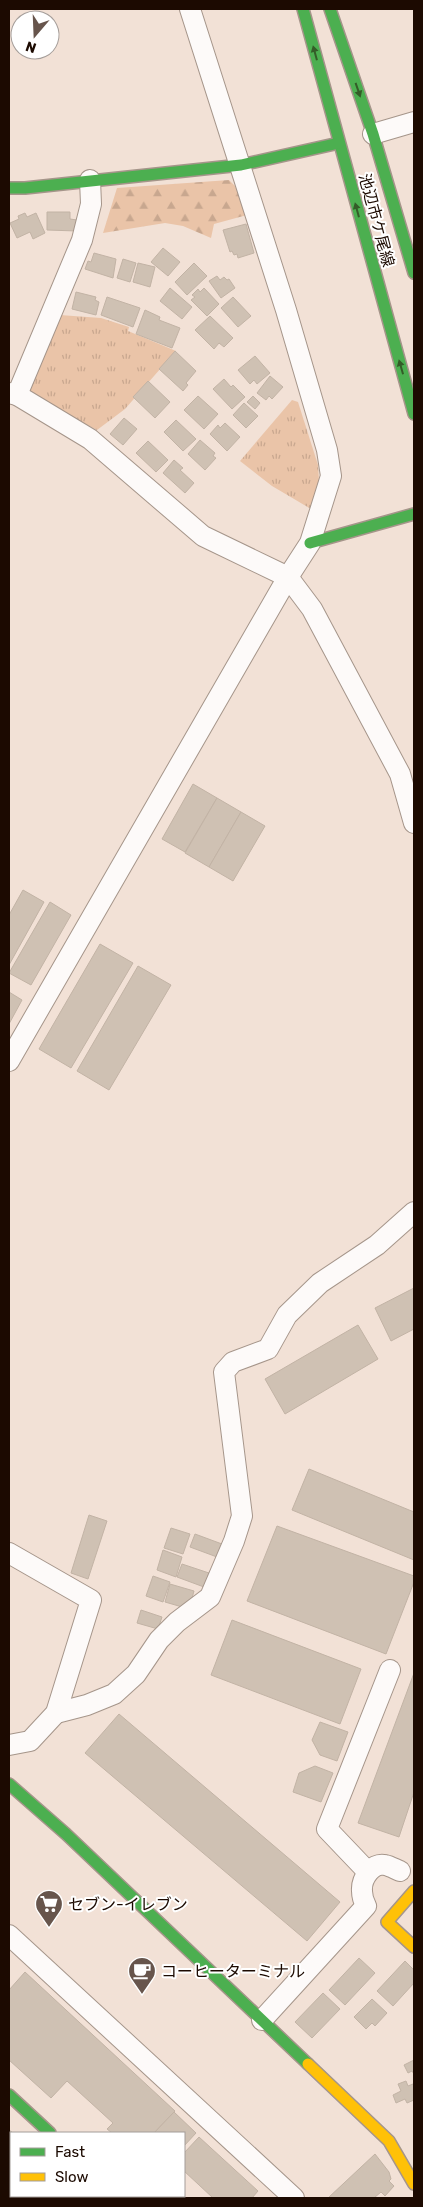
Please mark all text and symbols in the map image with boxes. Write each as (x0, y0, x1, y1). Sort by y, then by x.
north arrow (10, 10, 60, 60)
text: N (23, 37, 38, 56)
one-way arrow (311, 46, 319, 61)
one-way arrow (354, 83, 362, 98)
street label: 池辺市ケ尾線 (355, 171, 398, 269)
one-way arrow (353, 203, 361, 218)
one-way arrow (397, 359, 405, 374)
supermarket icon: セブン-イレブン (34, 1889, 64, 1928)
place label: セブン-イレブン (68, 1895, 188, 1914)
cafe icon: コーヒーターミナル (127, 1956, 157, 1995)
place label: コーヒーターミナル (161, 1962, 305, 1981)
legend (10, 2132, 185, 2197)
text: Fast (55, 2143, 85, 2161)
text: Slow (55, 2168, 88, 2186)

